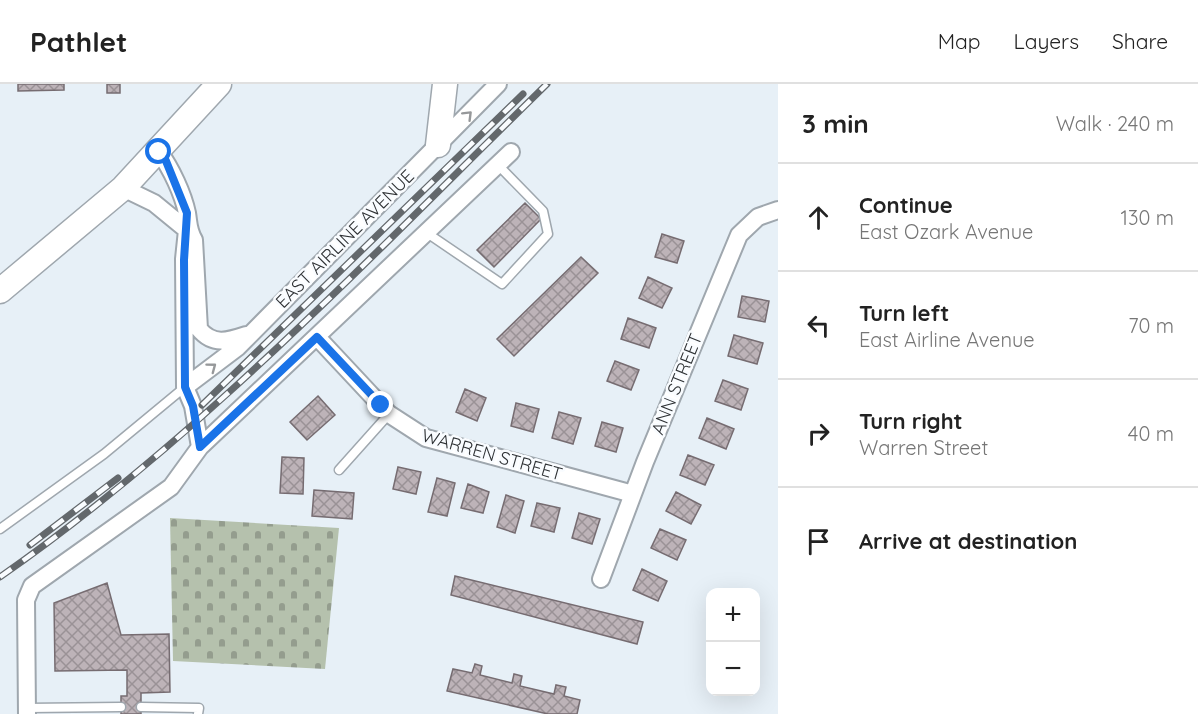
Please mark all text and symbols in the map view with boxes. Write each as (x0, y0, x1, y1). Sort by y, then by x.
text: Pathlet (30, 24, 127, 59)
text: Map (938, 28, 981, 54)
text: Layers (1014, 28, 1079, 54)
text: Share (1112, 28, 1168, 54)
text: 3 min (802, 107, 869, 140)
one-way arrow (461, 111, 472, 122)
text: Walk · 240 m (1056, 111, 1174, 136)
route start (145, 138, 171, 164)
street label: EAST AIRLINE AVENUE (271, 165, 419, 313)
text: Continue (859, 191, 953, 219)
icon: ahead (802, 201, 835, 234)
text: 130 m (1121, 205, 1174, 230)
text: East Ozark Avenue (859, 219, 1033, 244)
text: Turn left (859, 299, 949, 327)
icon: left (802, 309, 835, 342)
text: 70 m (1128, 313, 1174, 338)
text: East Airline Avenue (859, 327, 1035, 352)
street label: ANN STREET (646, 330, 707, 438)
one-way arrow (205, 363, 216, 374)
route end (367, 391, 393, 417)
text: Turn right (859, 407, 963, 435)
icon: right (802, 417, 835, 450)
text: 40 m (1128, 421, 1174, 446)
street label: WARREN STREET (419, 423, 565, 486)
text: Warren Street (859, 435, 988, 460)
icon: arrive (802, 525, 835, 558)
text: Arrive at destination (859, 527, 1077, 555)
map controls (706, 588, 760, 696)
button: + (706, 588, 760, 642)
button: − (706, 642, 760, 696)

